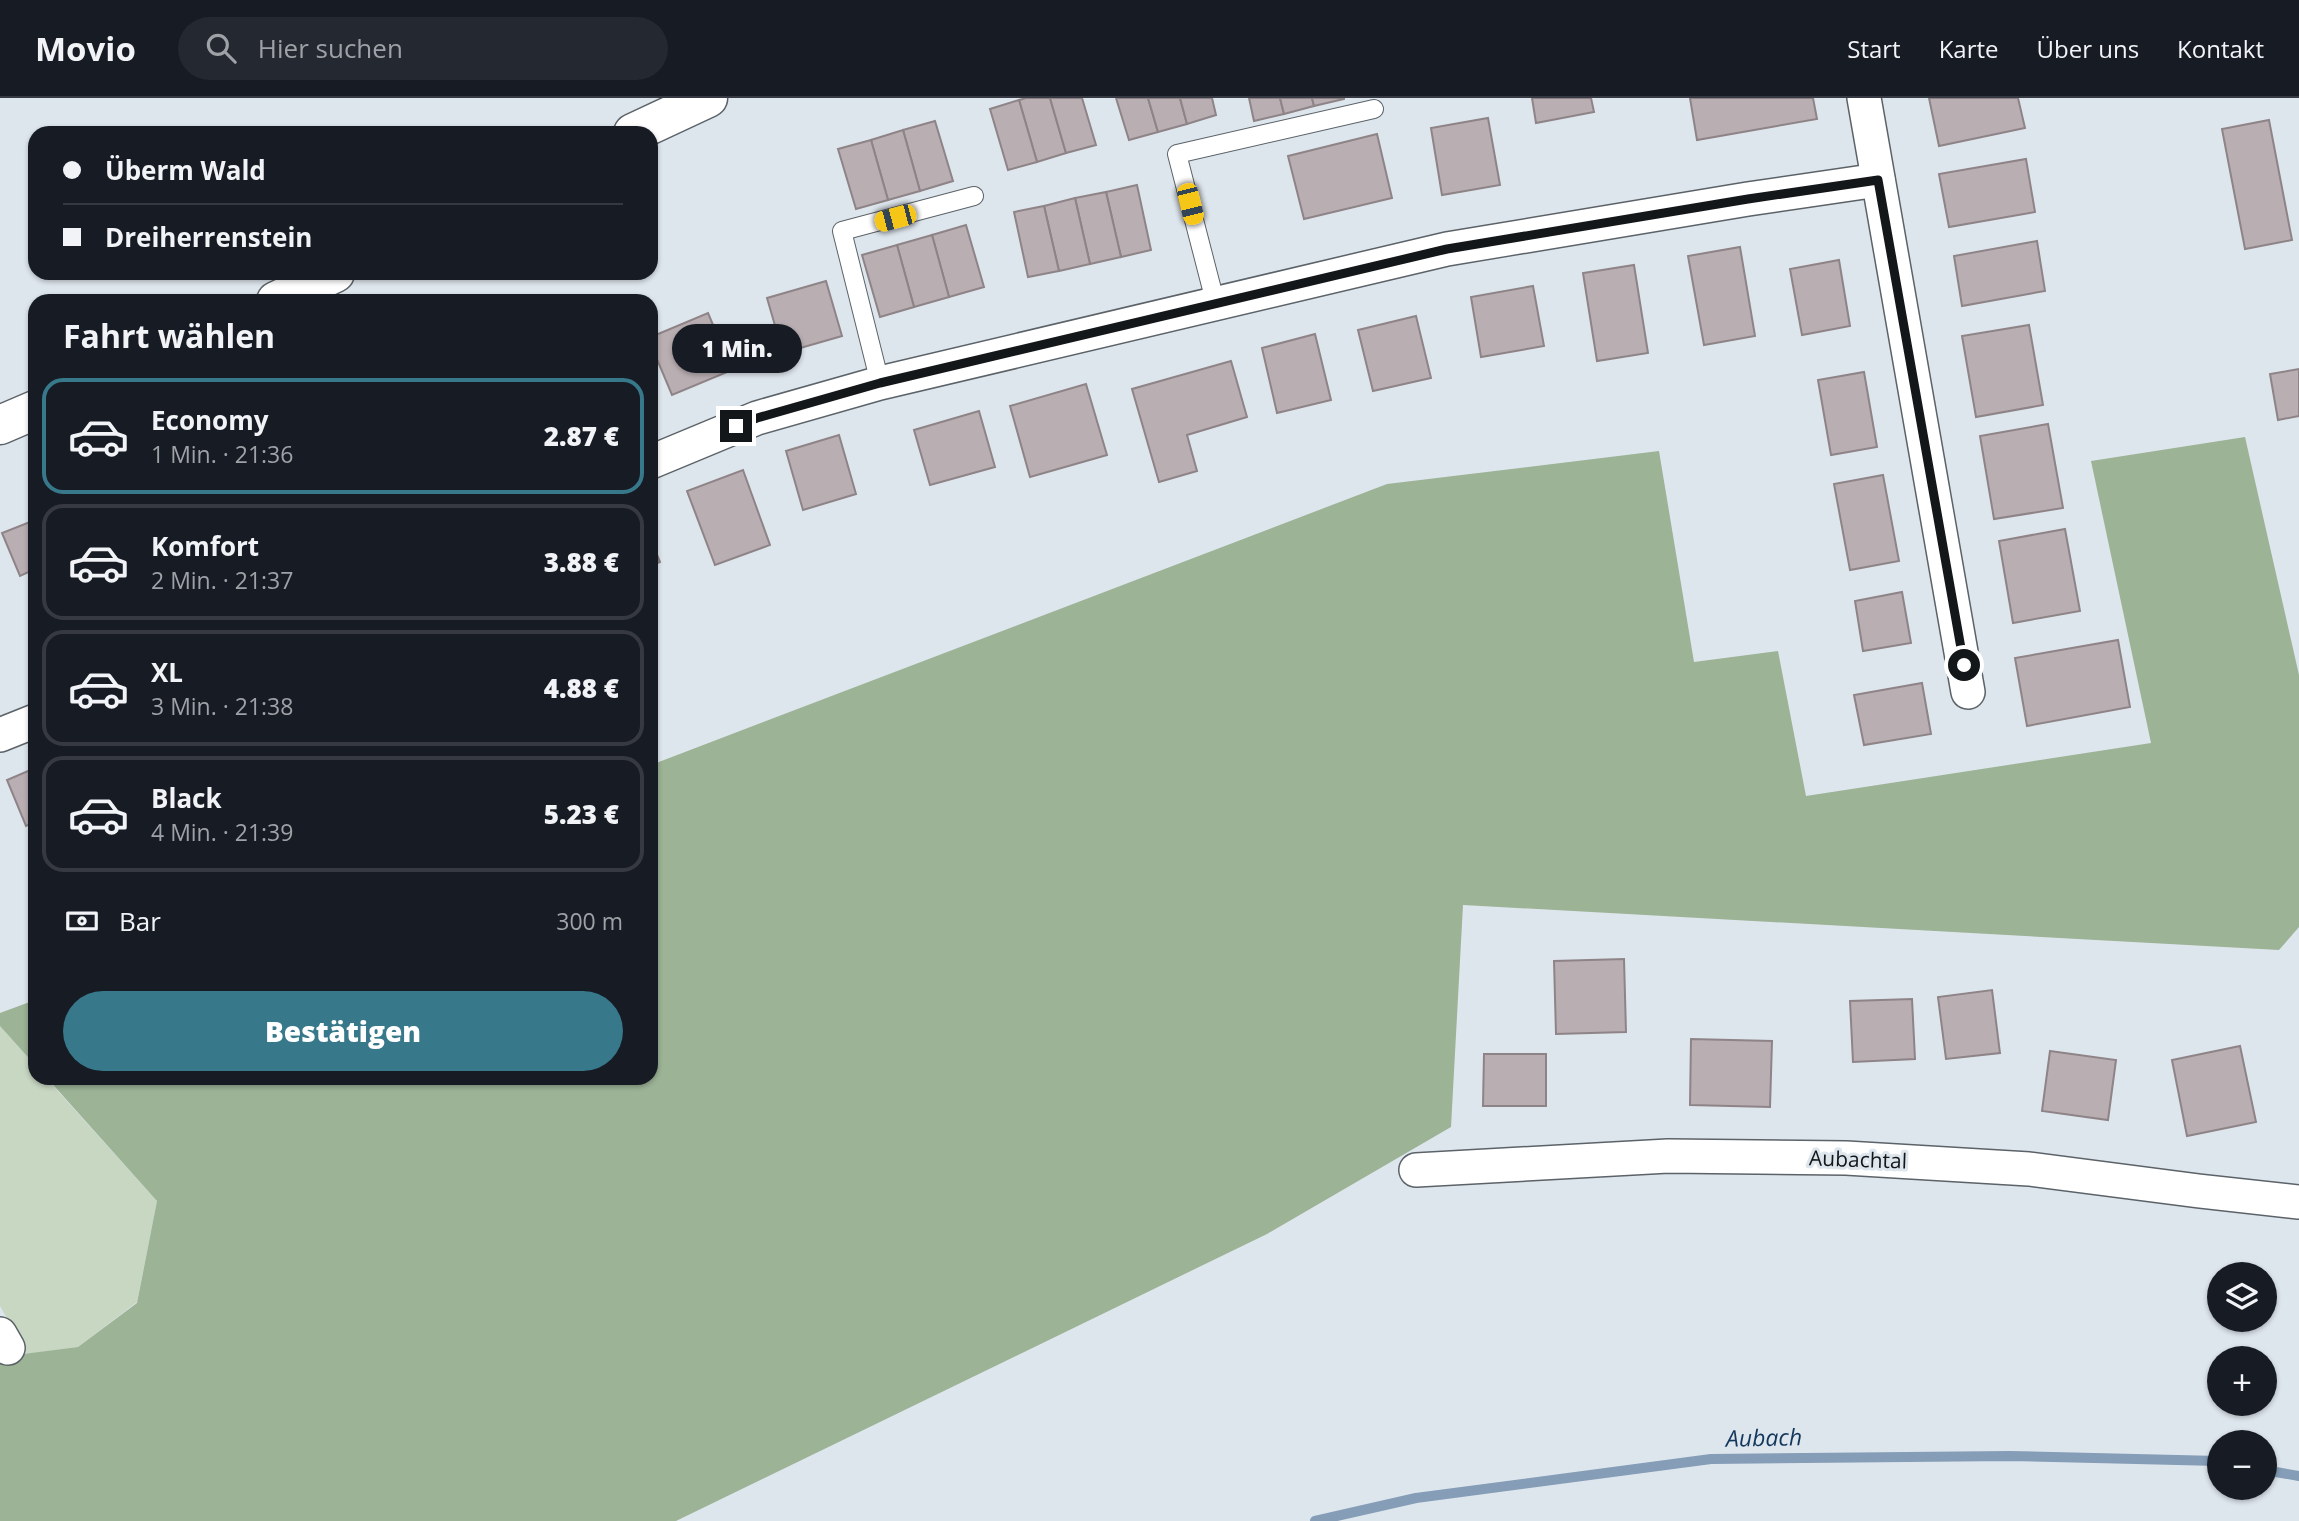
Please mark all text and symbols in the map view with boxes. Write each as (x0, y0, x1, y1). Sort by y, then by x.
search box (178, 17, 668, 80)
text: Movio (35, 26, 136, 71)
icon: search (202, 29, 240, 67)
text: Hier suchen (258, 30, 403, 66)
text: Start (1847, 32, 1901, 65)
text: Karte (1939, 32, 1999, 65)
text: Über uns (2037, 32, 2139, 65)
text: Kontakt (2177, 32, 2264, 65)
text: Überm Wald (105, 152, 266, 188)
car (1175, 181, 1206, 227)
car (872, 202, 919, 234)
text: Dreiherrenstein (105, 219, 312, 255)
text: Fahrt wählen (63, 314, 275, 357)
callout: 1 Min. (671, 324, 801, 374)
text: 1 Min. (701, 332, 773, 364)
text: Economy (151, 402, 269, 438)
icon: car (67, 405, 130, 468)
route end (720, 410, 752, 442)
text: 2.87 € (544, 418, 619, 454)
text: 1 Min. · 21:36 (151, 438, 293, 470)
text: Komfort (151, 528, 259, 564)
icon: car (67, 531, 130, 594)
text: 3.88 € (544, 544, 619, 580)
text: 2 Min. · 21:37 (151, 564, 293, 596)
route start (1948, 649, 1980, 681)
text: XL (151, 654, 183, 690)
icon: car (67, 657, 130, 720)
text: 4.88 € (544, 670, 619, 706)
text: 3 Min. · 21:38 (151, 690, 293, 722)
text: Black (151, 780, 222, 816)
icon: car (67, 783, 130, 846)
text: 5.23 € (544, 796, 619, 832)
text: 4 Min. · 21:39 (151, 816, 293, 848)
icon: cash (63, 902, 101, 940)
text: Bar (119, 903, 161, 939)
text: 300 m (556, 905, 623, 937)
button: Bestätigen (63, 991, 623, 1071)
street label: Aubachtal (1809, 1143, 1908, 1175)
map controls (2207, 1262, 2277, 1500)
button: layers (2207, 1262, 2277, 1332)
button: + (2207, 1346, 2277, 1416)
water label: Aubach (1724, 1420, 1802, 1454)
button: − (2207, 1430, 2277, 1500)

